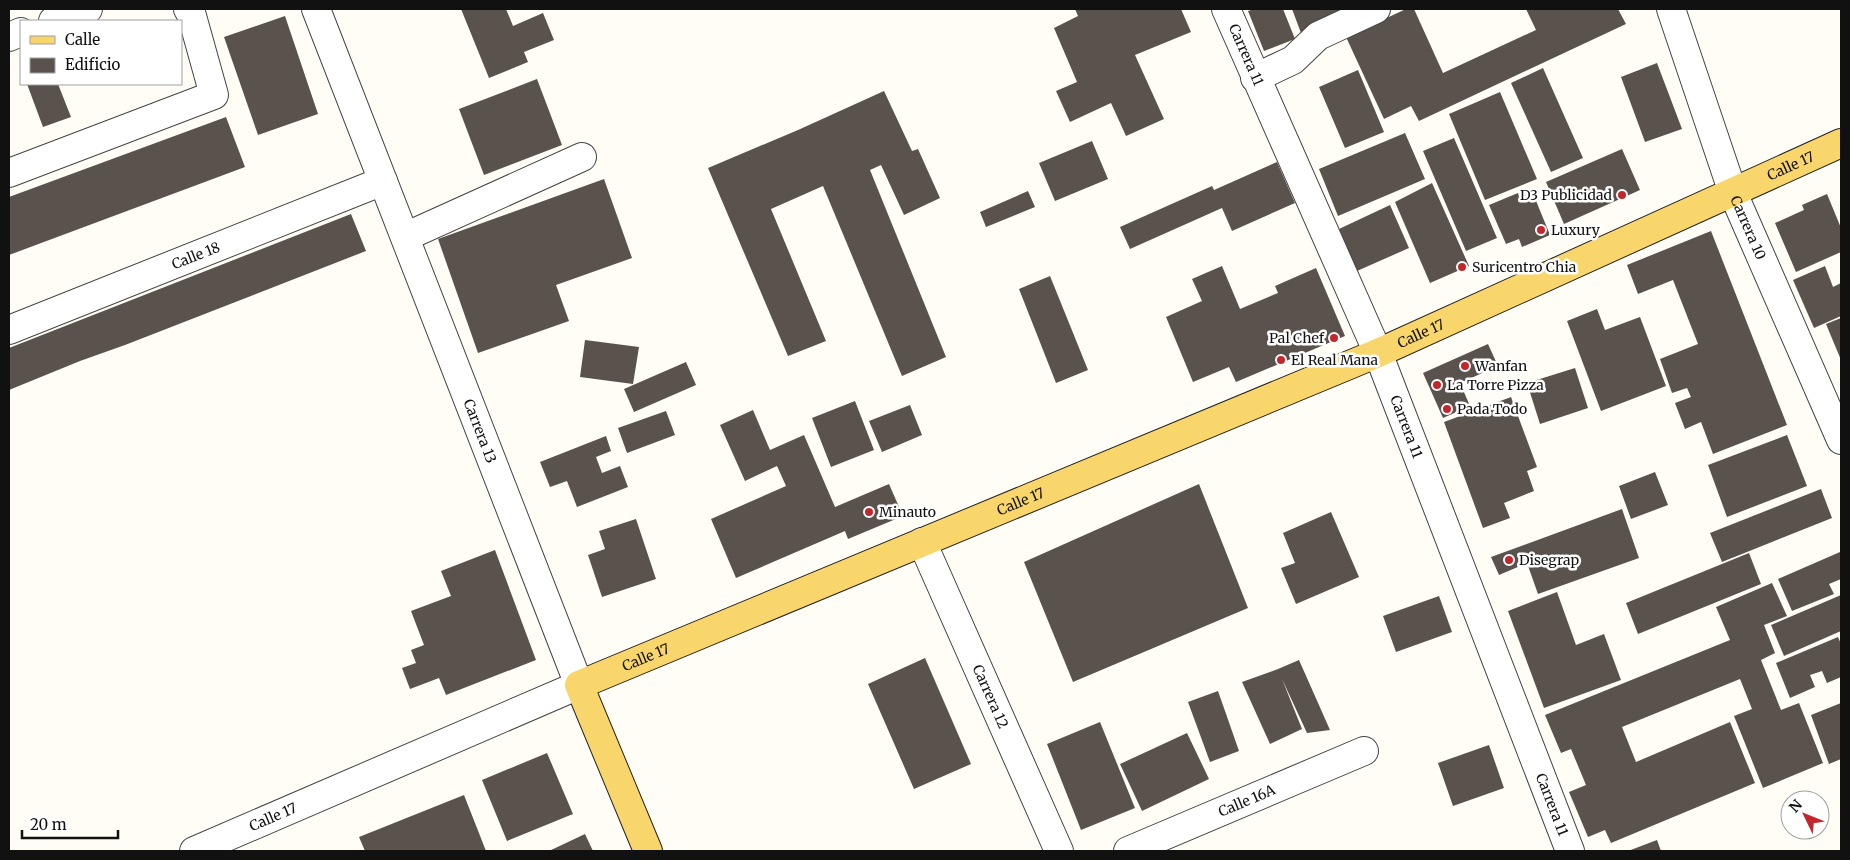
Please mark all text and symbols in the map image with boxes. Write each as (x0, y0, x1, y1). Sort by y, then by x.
legend (20, 20, 182, 85)
street label: Carrera 11 (1225, 21, 1268, 88)
text: Calle (65, 30, 100, 49)
text: Edificio (65, 55, 121, 74)
street label: Calle 17 (1764, 147, 1817, 184)
place label: D3 Publicidad (1520, 186, 1613, 204)
marker: D3 Publicidad (1616, 189, 1628, 201)
street label: Carrera 10 (1726, 193, 1770, 263)
place label: Luxury (1551, 221, 1601, 239)
marker: Luxury (1535, 224, 1547, 236)
street label: Calle 18 (169, 238, 222, 273)
place label: Suricentro Chia (1472, 258, 1577, 276)
marker: Suricentro Chia (1456, 261, 1468, 273)
street label: Calle 17 (1394, 315, 1447, 352)
place label: Pal Chef (1269, 329, 1325, 347)
marker: Pal Chef (1328, 332, 1340, 344)
place label: El Real Mana (1291, 351, 1379, 369)
marker: El Real Mana (1275, 354, 1287, 366)
place label: Wanfan (1474, 357, 1527, 375)
marker: Wanfan (1459, 360, 1471, 372)
place label: La Torre Pizza (1447, 376, 1544, 394)
marker: La Torre Pizza (1431, 379, 1443, 391)
street label: Carrera 11 (1386, 393, 1427, 461)
street label: Carrera 13 (460, 396, 500, 466)
place label: Pada Todo (1457, 400, 1527, 418)
marker: Pada Todo (1441, 403, 1453, 415)
street label: Calle 17 (994, 484, 1047, 519)
place label: Minauto (879, 503, 936, 521)
marker: Minauto (863, 506, 875, 518)
place label: Disegrap (1519, 551, 1579, 569)
marker: Disegrap (1503, 554, 1515, 566)
street label: Calle 17 (619, 639, 672, 675)
street label: Carrera 12 (969, 662, 1012, 731)
street label: Carrera 11 (1532, 771, 1572, 838)
street label: Calle 16A (1216, 781, 1278, 821)
north arrow (1780, 790, 1830, 840)
text: N (1785, 796, 1806, 816)
street label: Calle 17 (247, 799, 299, 835)
scale bar (22, 808, 119, 840)
text: 20 m (30, 815, 67, 834)

